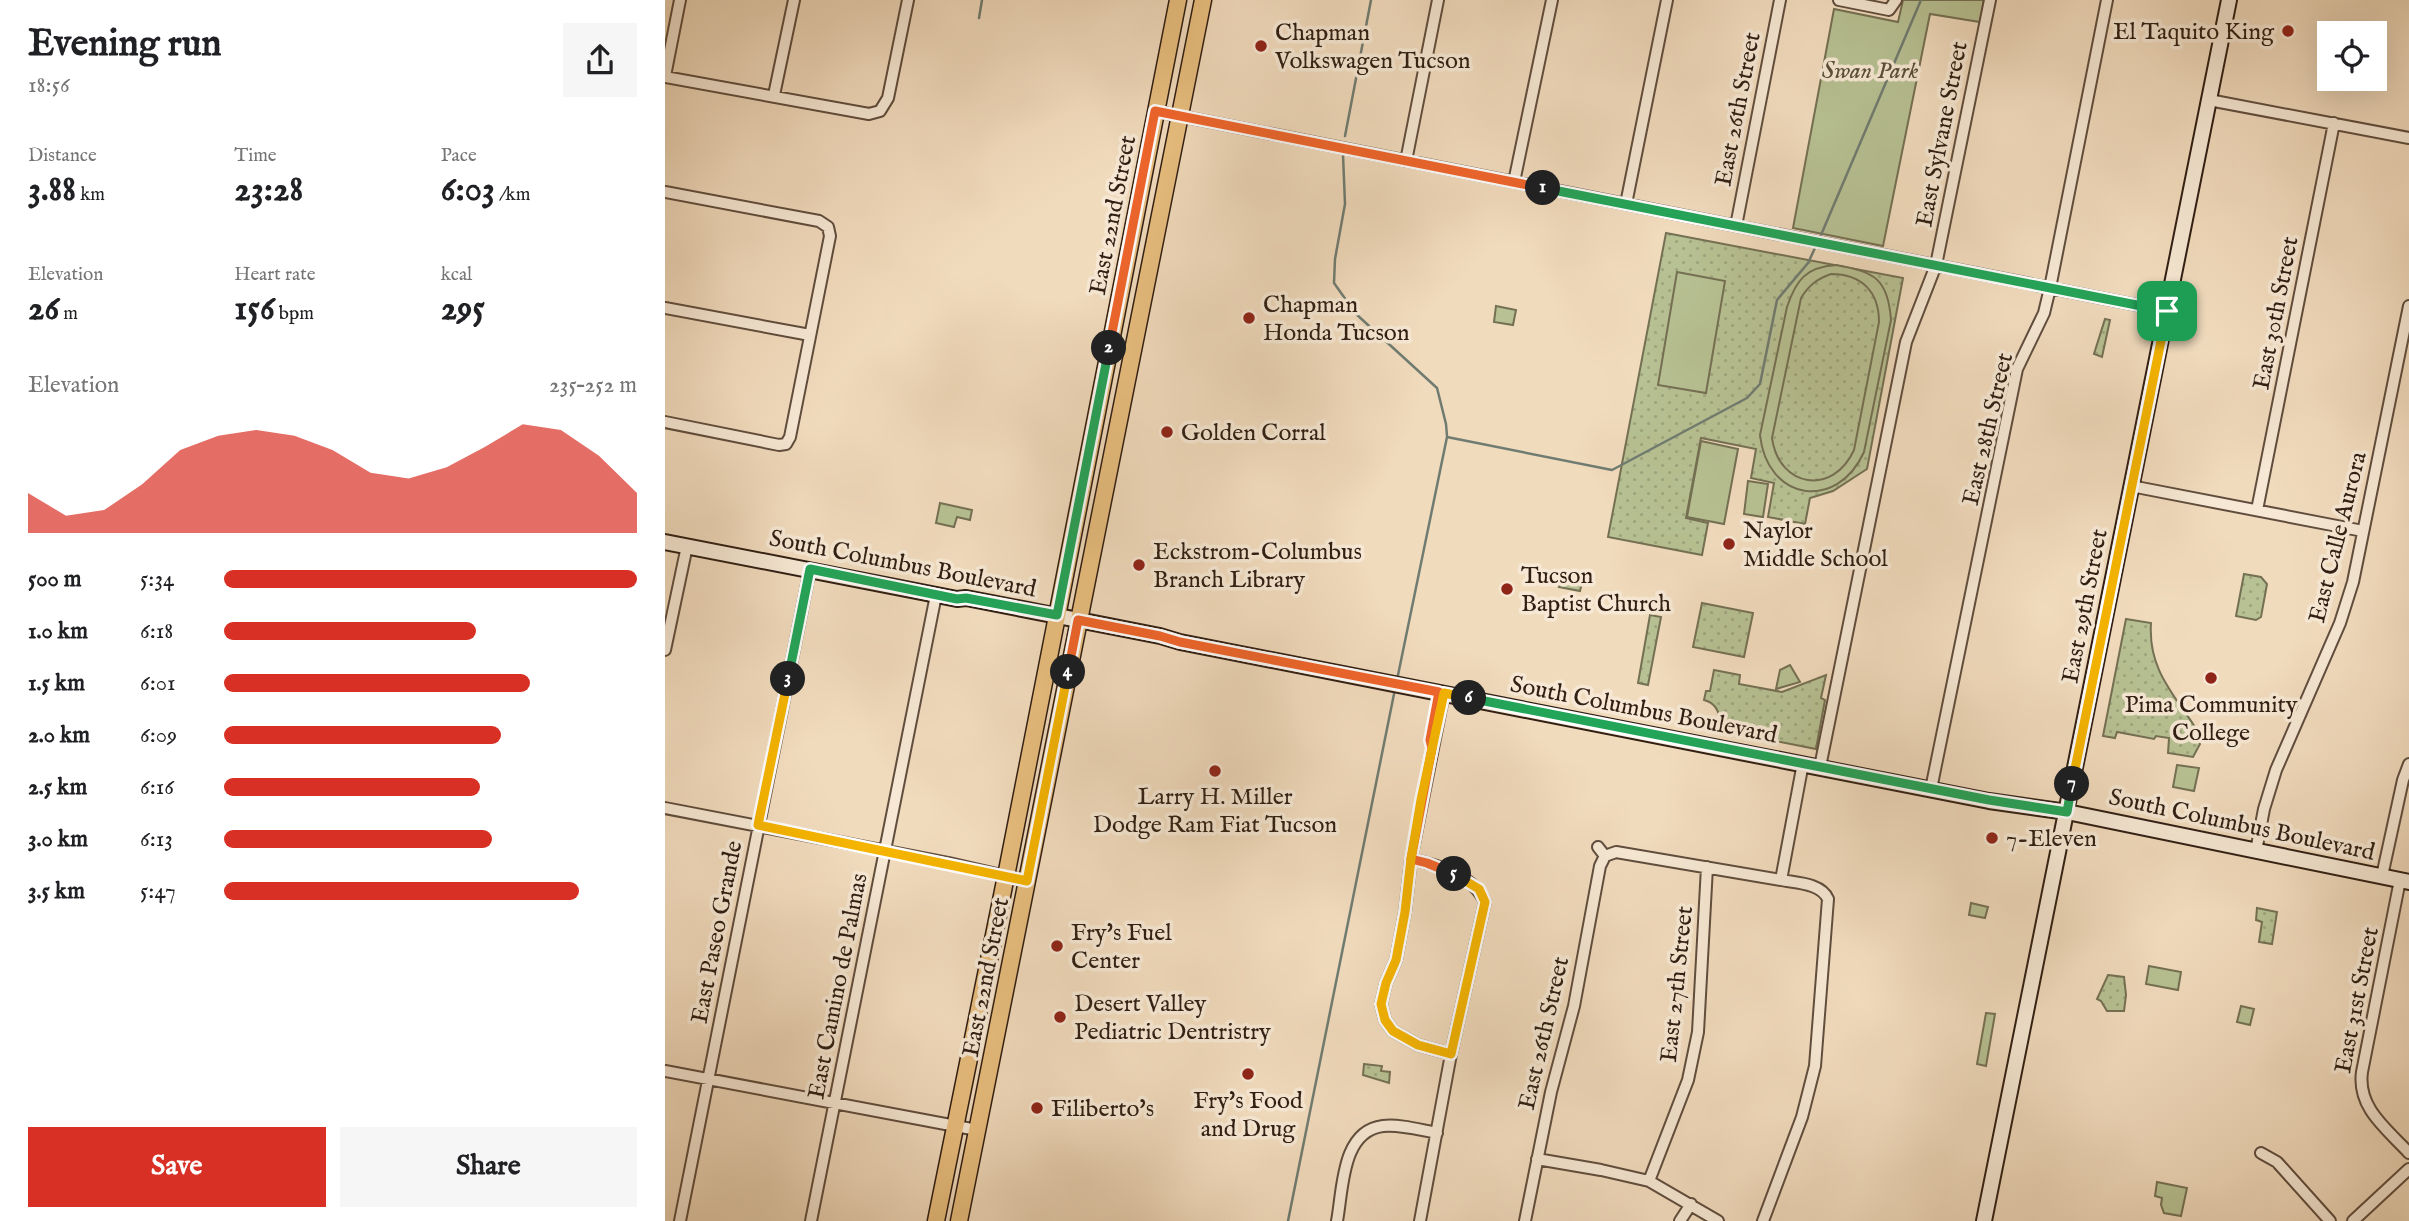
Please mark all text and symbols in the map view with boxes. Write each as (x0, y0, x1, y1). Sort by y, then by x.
place label: El Taquito King (2113, 17, 2275, 48)
place label: Chapman Volkswagen Tucson (1274, 18, 1471, 77)
text: Evening run (28, 21, 222, 69)
map controls (2317, 21, 2387, 91)
button: locate (2317, 21, 2387, 91)
button: share (563, 23, 637, 97)
marker: El Taquito King (2280, 23, 2296, 39)
street label: East 26th Street (1708, 30, 1769, 189)
marker: Chapman Volkswagen Tucson (1253, 38, 1269, 54)
street label: East Sylvane Street (1909, 39, 1976, 230)
park label: Swan Park (1822, 56, 1919, 87)
text: 18:56 (28, 71, 70, 100)
street label: East 22nd Street (1083, 133, 1144, 298)
text: Distance (28, 144, 97, 168)
text: Time (234, 144, 277, 168)
text: Pace (441, 144, 477, 168)
text: 3.88 (28, 168, 76, 213)
text: 23:28 (234, 168, 303, 213)
text: 6:03 (441, 168, 495, 213)
pin: 1 (1525, 170, 1561, 206)
text: 1 (1539, 175, 1546, 199)
text: km (76, 183, 105, 207)
text: /km (495, 183, 530, 207)
street label: East 30th Street (2246, 234, 2307, 393)
text: Elevation (28, 263, 103, 287)
text: Heart rate (234, 263, 315, 287)
text: kcal (441, 263, 472, 287)
pin (2137, 281, 2197, 341)
text: 26 (28, 287, 59, 332)
text: 156 (234, 287, 275, 332)
text: 295 (441, 287, 485, 332)
place label: Chapman Honda Tucson (1263, 290, 1410, 349)
icon: arrive (2148, 292, 2186, 330)
text: m (59, 302, 78, 326)
text: bpm (275, 302, 314, 326)
marker: Chapman Honda Tucson (1241, 310, 1257, 326)
pin: 2 (1091, 330, 1127, 366)
text: 2 (1104, 335, 1113, 359)
street label: East 28th Street (1956, 350, 2021, 509)
text: Elevation (28, 371, 119, 400)
text: 235–252 m (549, 371, 637, 400)
place label: Golden Corral (1181, 418, 1326, 449)
marker: Golden Corral (1159, 424, 1175, 440)
street label: East Calle Aurora (2302, 448, 2375, 626)
place label: Naylor Middle School (1743, 516, 1888, 575)
street label: South Columbus Boulevard (767, 523, 1039, 606)
street label: East 29th Street (2055, 527, 2116, 686)
marker: Naylor Middle School (1721, 536, 1737, 552)
place label: Eckstrom-Columbus Branch Library (1153, 537, 1362, 596)
marker: Eckstrom-Columbus Branch Library (1131, 557, 1147, 573)
place label: Tucson Baptist Church (1521, 561, 1671, 620)
text: 500 m (28, 565, 82, 594)
text: 5:34 (140, 565, 174, 594)
marker: Tucson Baptist Church (1499, 581, 1515, 597)
text: 1.0 km (28, 617, 88, 646)
text: 6:18 (140, 617, 173, 646)
pin: 4 (1051, 654, 1085, 690)
text: 4 (1063, 659, 1072, 683)
pin: 3 (771, 662, 805, 696)
text: 3 (784, 666, 791, 690)
text: 1.5 km (28, 669, 85, 698)
text: 6:01 (140, 669, 176, 698)
street label: South Columbus Boulevard (1508, 669, 1780, 752)
marker: Pima Community College (2203, 670, 2219, 686)
pin: 6 (1451, 680, 1487, 716)
text: 6 (1464, 685, 1473, 709)
place label: Pima Community College (2124, 690, 2298, 749)
text: 2.0 km (28, 721, 90, 750)
text: 6:09 (140, 721, 177, 750)
marker: Larry H. Miller Dodge Ram Fiat Tucson (1207, 763, 1223, 779)
pin: 7 (2055, 766, 2089, 802)
text: 7 (2067, 771, 2076, 795)
text: 2.5 km (28, 773, 87, 802)
text: 6:16 (140, 773, 174, 802)
place label: Larry H. Miller Dodge Ram Fiat Tucson (1093, 782, 1337, 841)
street label: South Columbus Boulevard (2106, 782, 2378, 869)
place label: 7-Eleven (2006, 824, 2097, 855)
text: 3.0 km (28, 825, 88, 854)
text: 6:13 (140, 825, 173, 854)
marker: 7-Eleven (1984, 830, 2000, 846)
street label: East Paseo Grande (685, 838, 750, 1026)
pin: 5 (1437, 856, 1471, 892)
text: 5 (1450, 861, 1457, 885)
street label: East Camino de Palmas (801, 871, 876, 1102)
text: 3.5 km (28, 877, 85, 906)
text: 5:47 (140, 877, 176, 906)
street label: East 22nd Street (956, 895, 1017, 1060)
street label: East 27th Street (1654, 904, 1701, 1064)
place label: Fry's Fuel Center (1071, 918, 1172, 977)
street label: East 31st Street (2328, 925, 2387, 1076)
marker: Fry's Fuel Center (1049, 938, 1065, 954)
street label: East 26th Street (1512, 954, 1577, 1113)
place label: Desert Valley Pediatric Dentristry (1074, 989, 1271, 1048)
marker: Desert Valley Pediatric Dentristry (1052, 1009, 1068, 1025)
marker: Fry's Food and Drug (1240, 1066, 1256, 1082)
place label: Fry's Food and Drug (1193, 1086, 1303, 1145)
place label: Filiberto's (1051, 1094, 1154, 1125)
marker: Filiberto's (1029, 1100, 1045, 1116)
button: Save (28, 1127, 326, 1207)
button: Share (340, 1127, 637, 1207)

